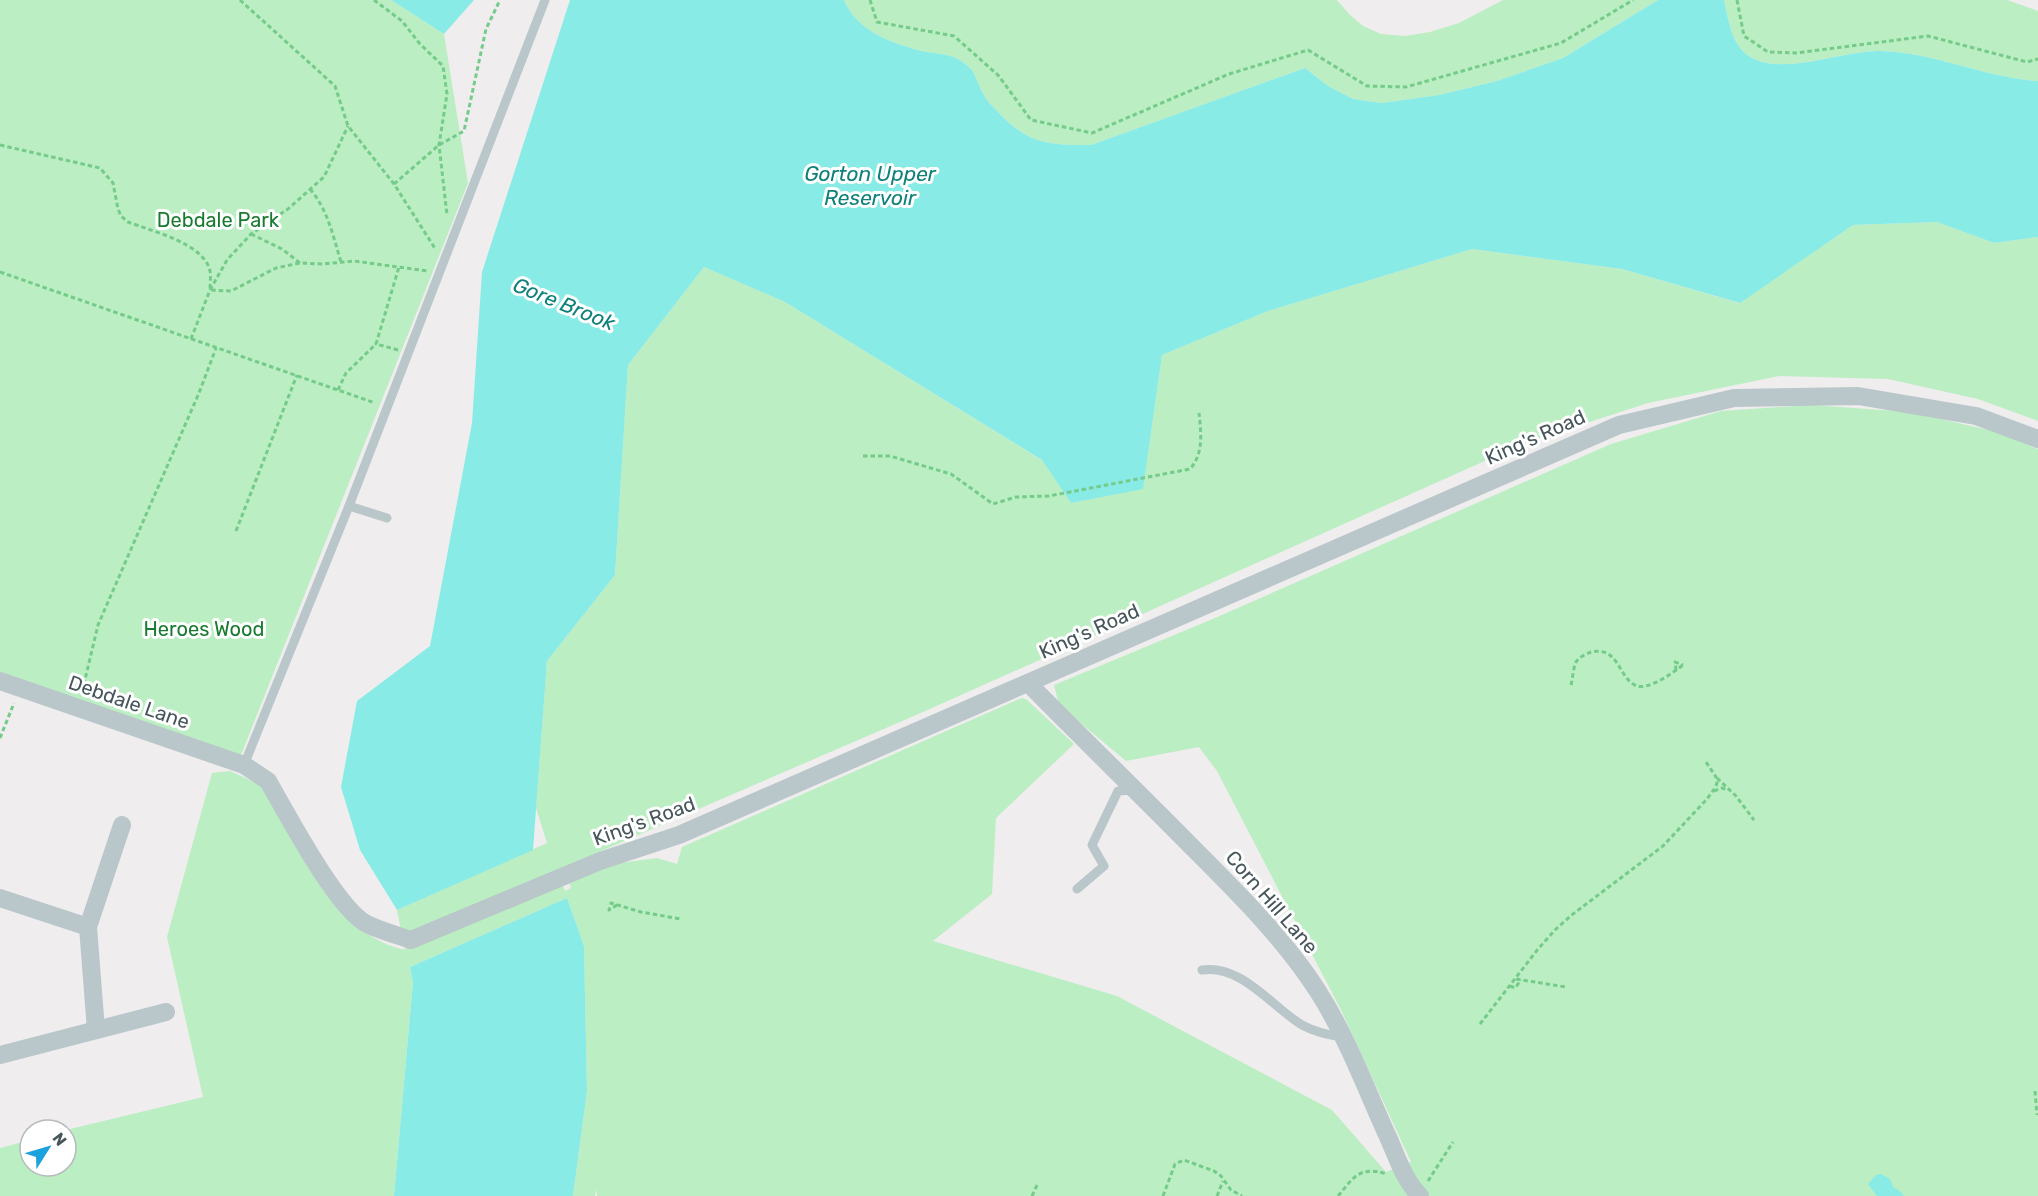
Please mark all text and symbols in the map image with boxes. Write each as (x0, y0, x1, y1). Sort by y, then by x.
water label: Gorton Upper Reservoir (804, 161, 937, 210)
park label: Debdale Park (157, 208, 280, 232)
water label: Gore Brook (509, 272, 620, 336)
street label: King's Road (1481, 404, 1589, 470)
street label: King's Road (1035, 598, 1143, 664)
park label: Heroes Wood (144, 617, 264, 641)
street label: Debdale Lane (65, 670, 193, 734)
street label: King's Road (590, 791, 698, 851)
street label: Corn Hill Lane (1221, 846, 1323, 958)
north arrow (18, 1118, 78, 1178)
text: N (49, 1129, 71, 1150)

